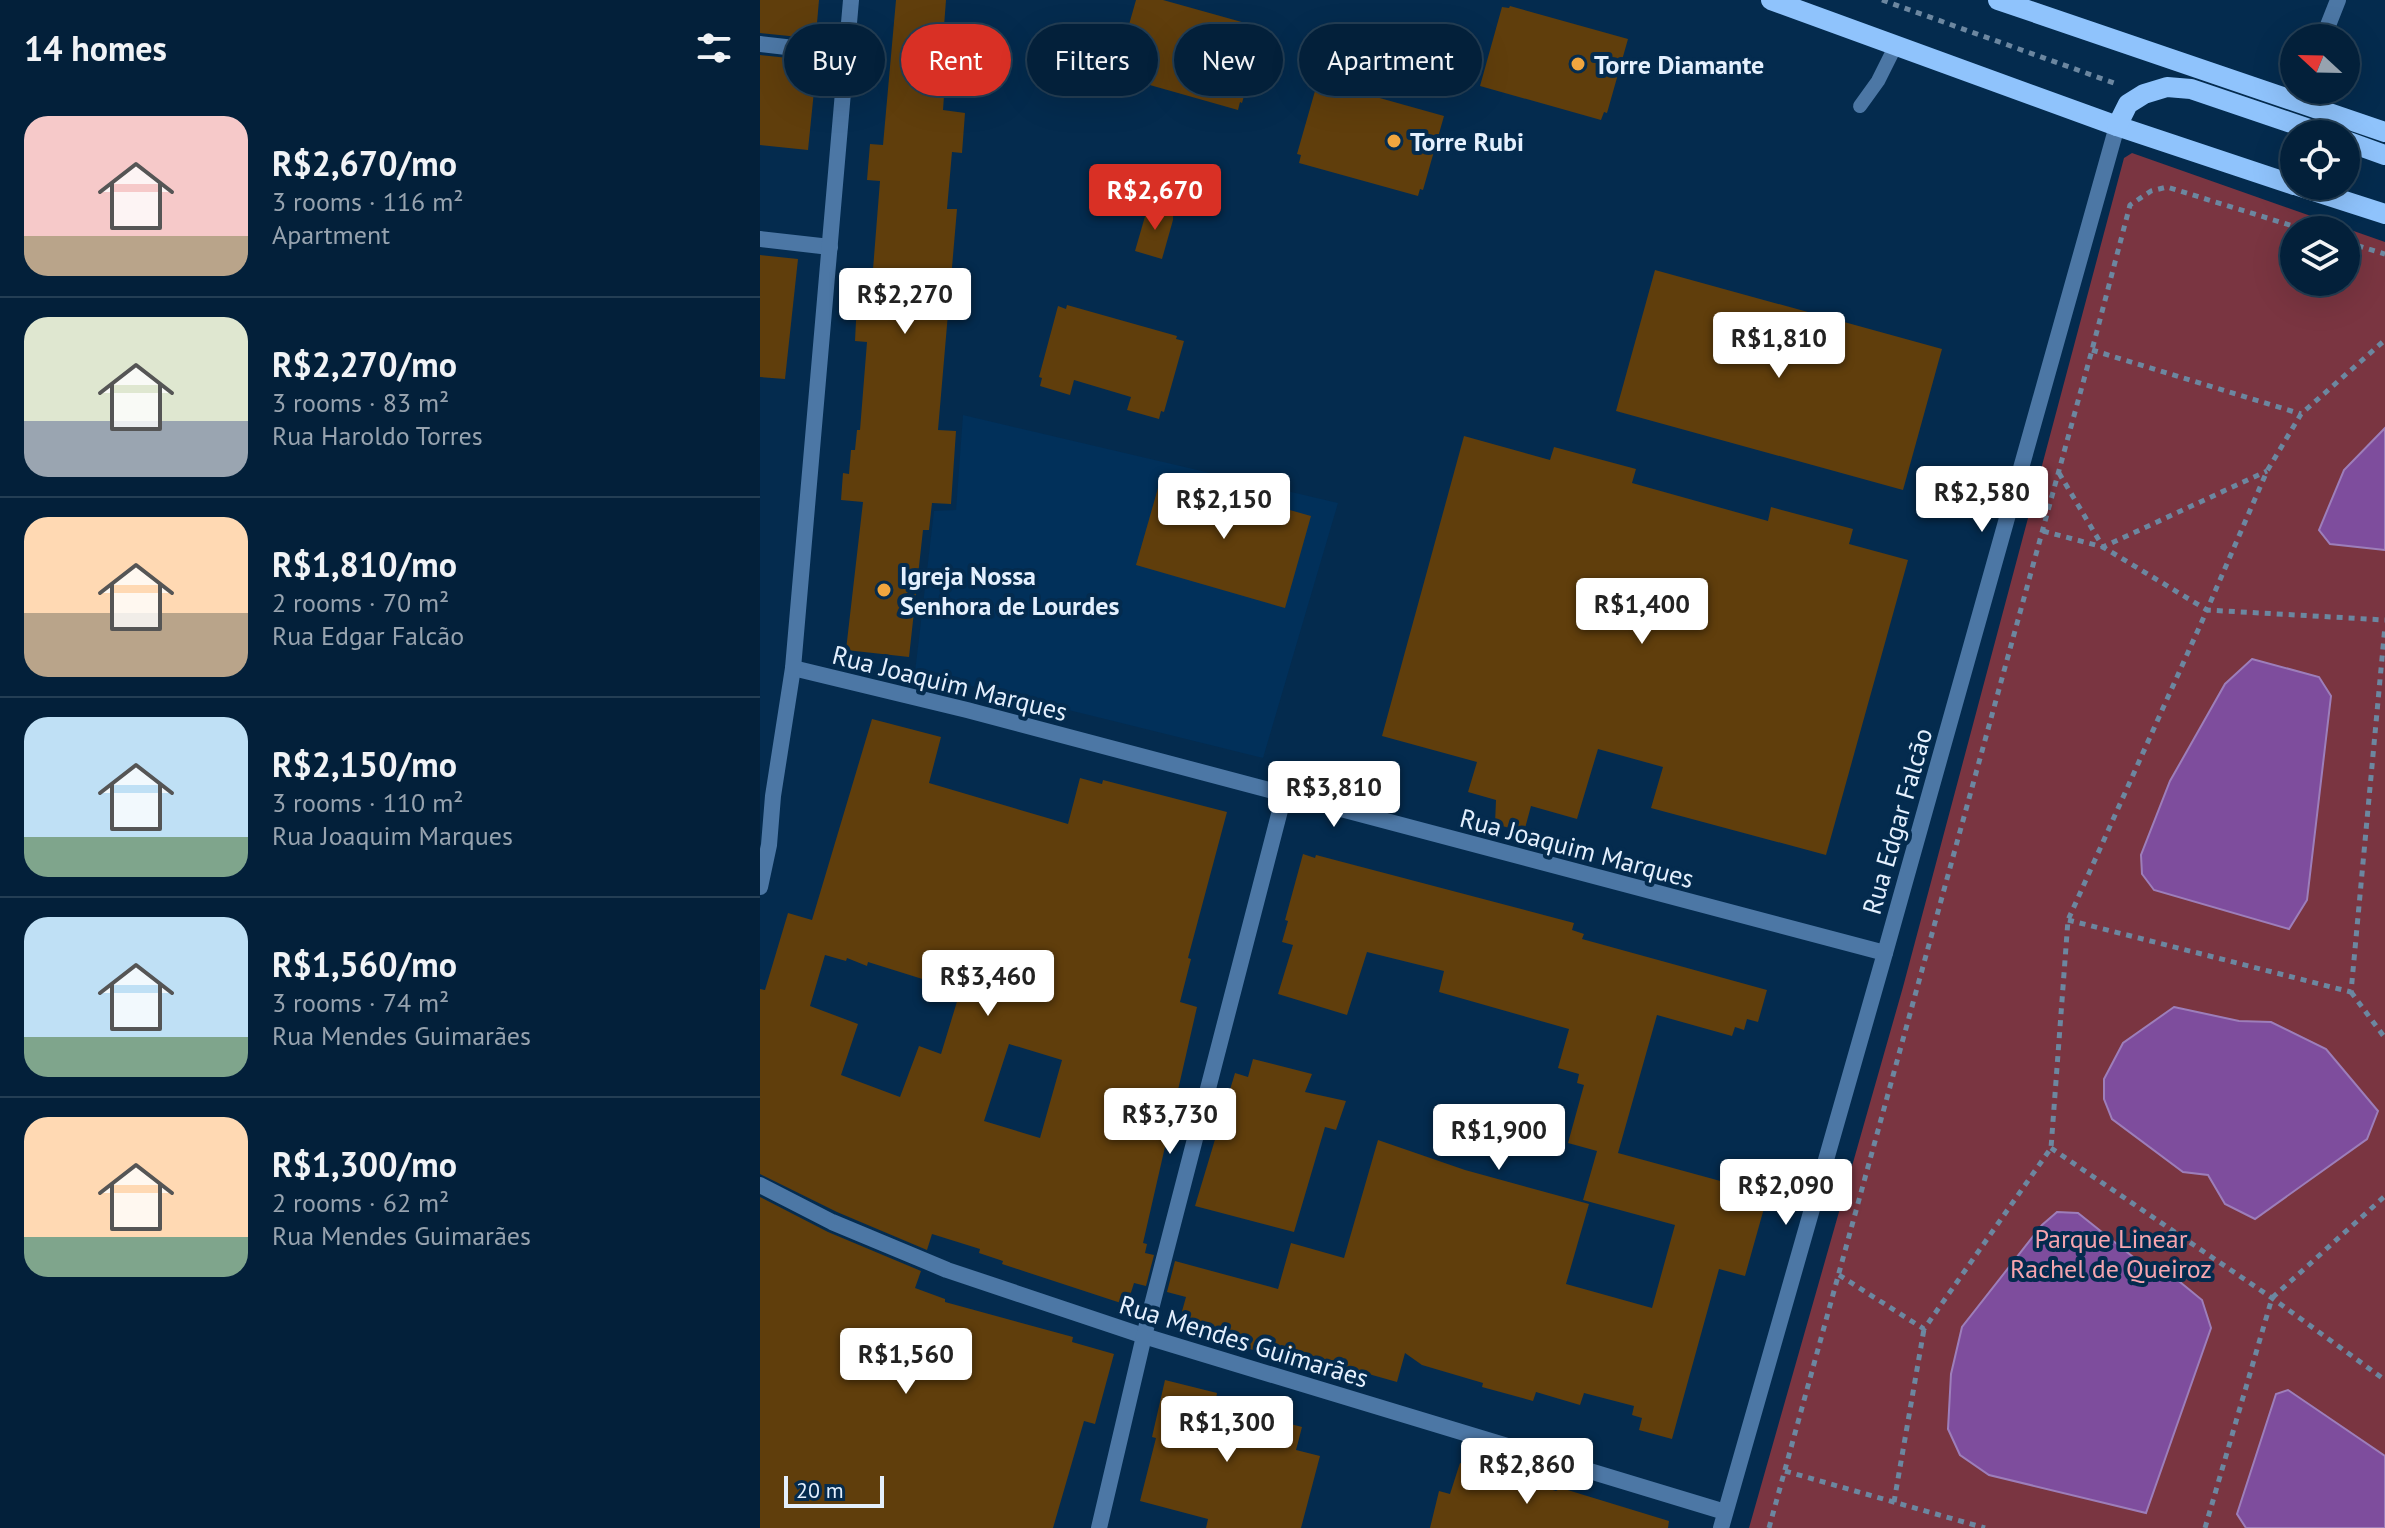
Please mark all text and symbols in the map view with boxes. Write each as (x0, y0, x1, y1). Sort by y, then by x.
chip: Buy (784, 24, 885, 96)
chip: Rent (901, 24, 1011, 96)
chip: Filters (1027, 24, 1158, 96)
chip: New (1174, 24, 1283, 96)
chip: Apartment (1299, 24, 1482, 96)
north arrow (2280, 24, 2360, 104)
map controls (2280, 24, 2360, 296)
text: 14 homes (24, 26, 167, 70)
icon: filters (692, 26, 736, 70)
place label: Torre Diamante (1594, 48, 1764, 81)
marker: Torre Diamante (1569, 55, 1587, 73)
button: locate (2280, 120, 2360, 200)
place label: Torre Rubi (1410, 125, 1524, 158)
marker: Torre Rubi (1385, 132, 1403, 150)
text: R$2,670/mo (272, 141, 457, 185)
icon: home (88, 148, 184, 244)
pin: R$2,670 (1081, 164, 1229, 232)
text: R$2,670 (1107, 173, 1203, 206)
text: 3 rooms · 116 m² (272, 185, 464, 218)
button: layers (2280, 216, 2360, 296)
text: Apartment (272, 218, 390, 251)
pin: R$2,270 (831, 268, 979, 336)
text: R$2,270 (857, 277, 953, 310)
pin: R$1,810 (1705, 312, 1853, 380)
text: R$1,810 (1731, 321, 1827, 354)
text: R$2,270/mo (272, 342, 457, 386)
icon: home (88, 349, 184, 445)
text: 3 rooms · 83 m² (272, 386, 449, 419)
text: Rua Haroldo Torres (272, 419, 483, 452)
pin: R$2,580 (1908, 466, 2056, 534)
pin: R$2,150 (1150, 473, 1298, 541)
text: R$2,580 (1934, 475, 2030, 508)
text: R$2,150 (1176, 482, 1272, 515)
text: R$1,810/mo (272, 542, 457, 586)
icon: home (88, 549, 184, 645)
place label: Igreja Nossa Senhora de Lourdes (900, 559, 1119, 622)
pin: R$1,400 (1568, 578, 1716, 646)
marker: Igreja Nossa Senhora de Lourdes (875, 581, 893, 599)
text: 2 rooms · 70 m² (272, 586, 449, 619)
text: R$1,400 (1594, 587, 1690, 620)
text: Rua Edgar Falcão (272, 619, 464, 652)
street label: Rua Joaquim Marques (829, 638, 1071, 728)
street label: Rua Edgar Falcão (1855, 724, 1939, 918)
text: R$2,150/mo (272, 742, 457, 786)
icon: home (88, 749, 184, 845)
pin: R$3,810 (1260, 761, 1408, 829)
text: R$3,810 (1286, 770, 1382, 803)
text: 3 rooms · 110 m² (272, 786, 464, 819)
street label: Rua Joaquim Marques (1456, 801, 1698, 895)
text: Rua Joaquim Marques (272, 819, 513, 852)
text: R$1,560/mo (272, 942, 457, 986)
icon: home (88, 949, 184, 1045)
pin: R$3,460 (914, 950, 1062, 1018)
text: R$3,460 (940, 959, 1036, 992)
text: 3 rooms · 74 m² (272, 986, 449, 1019)
text: Rua Mendes Guimarães (272, 1019, 531, 1052)
pin: R$3,730 (1096, 1088, 1244, 1156)
text: R$3,730 (1122, 1097, 1218, 1130)
pin: R$1,900 (1425, 1104, 1573, 1172)
text: R$1,900 (1451, 1113, 1547, 1146)
text: R$1,300/mo (272, 1142, 457, 1186)
icon: home (88, 1149, 184, 1245)
pin: R$2,090 (1712, 1159, 1860, 1227)
text: R$2,090 (1738, 1168, 1834, 1201)
text: 2 rooms · 62 m² (272, 1186, 449, 1219)
text: Rua Mendes Guimarães (272, 1219, 531, 1252)
park label: Parque Linear Rachel de Queiroz (2010, 1222, 2212, 1285)
street label: Rua Mendes Guimarães (1115, 1287, 1373, 1395)
pin: R$1,560 (832, 1328, 980, 1396)
text: R$1,560 (858, 1337, 954, 1370)
pin: R$1,300 (1153, 1396, 1301, 1464)
text: R$1,300 (1179, 1405, 1275, 1438)
pin: R$2,860 (1453, 1438, 1601, 1506)
text: R$2,860 (1479, 1447, 1575, 1480)
scale bar (784, 1472, 884, 1508)
text: 20 m (796, 1476, 844, 1504)

